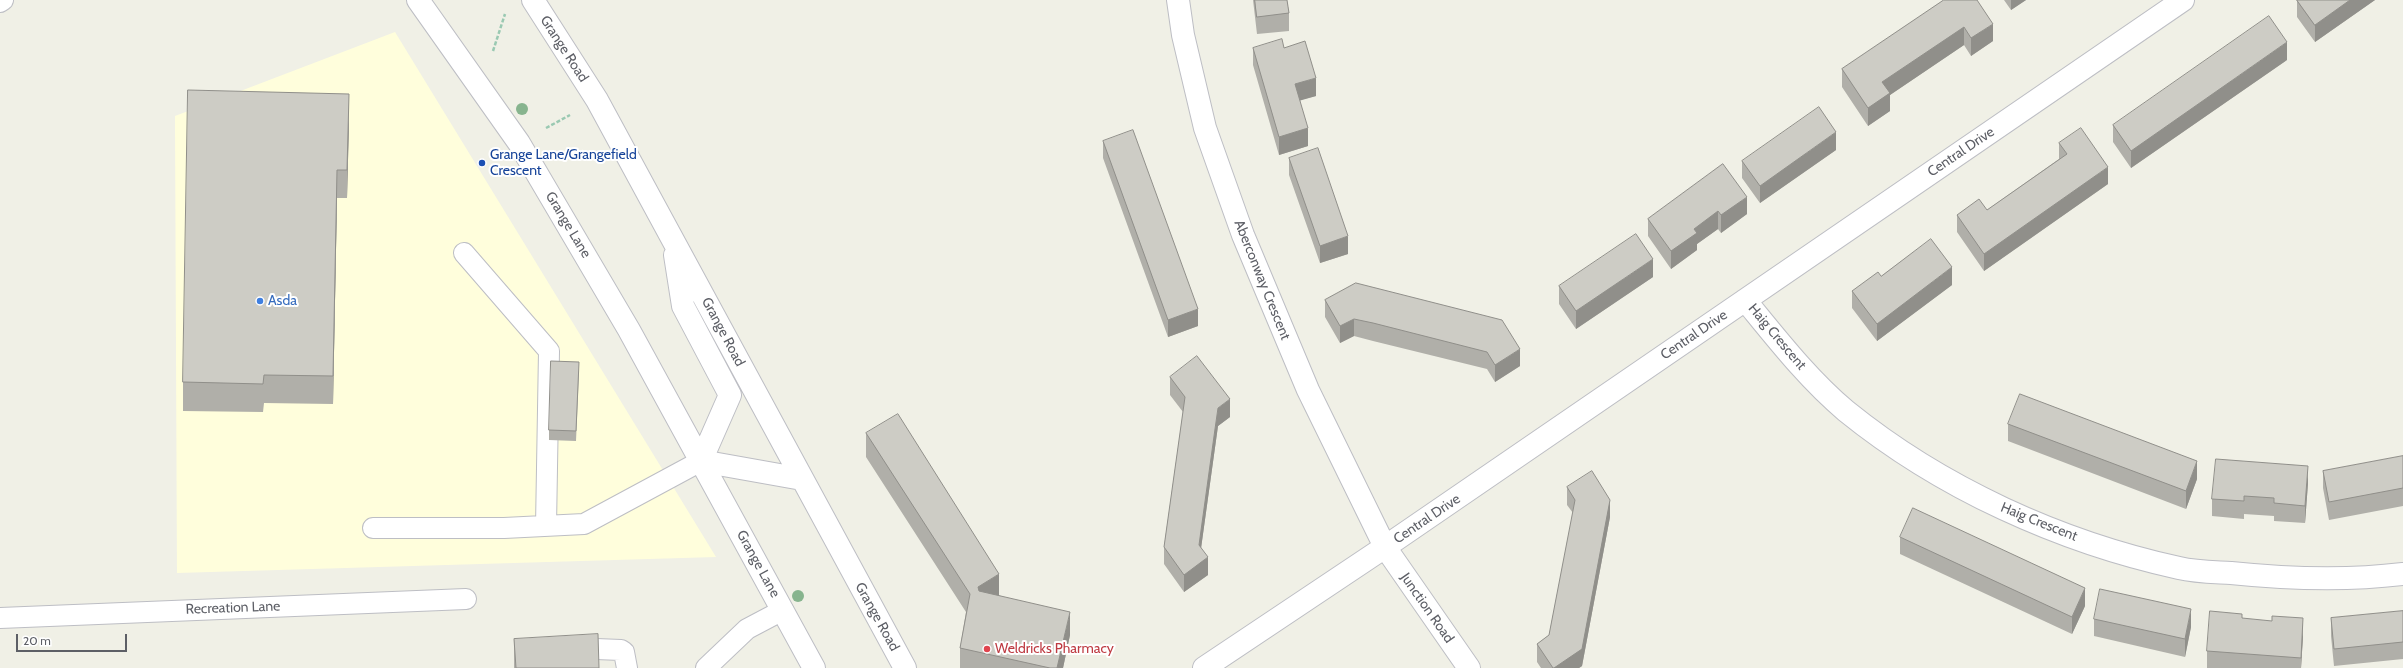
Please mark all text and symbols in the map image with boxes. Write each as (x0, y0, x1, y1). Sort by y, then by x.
street label: Grange Road (536, 13, 592, 85)
street label: Central Drive (1924, 124, 1998, 180)
place label: Grange Lane/Grangefield Crescent (490, 147, 637, 180)
marker: Grange Lane/Grangefield Crescent (477, 158, 487, 168)
street label: Grange Lane (542, 189, 594, 261)
street label: Aberconway Crescent (1230, 218, 1294, 342)
place label: Asda (268, 293, 297, 309)
street label: Grange Road (698, 295, 748, 369)
marker: Asda (255, 296, 265, 306)
street label: Haig Crescent (1744, 301, 1810, 373)
street label: Central Drive (1657, 307, 1731, 363)
street label: Central Drive (1390, 491, 1464, 547)
street label: Haig Crescent (1998, 499, 2080, 545)
street label: Grange Lane (733, 527, 783, 601)
street label: Junction Road (1397, 570, 1457, 646)
street label: Grange Road (851, 580, 903, 654)
street label: Recreation Lane (185, 598, 281, 618)
scale bar (18, 626, 129, 652)
text: 20 m (23, 633, 51, 648)
place label: Weldricks Pharmacy (995, 641, 1114, 657)
marker: Weldricks Pharmacy (982, 644, 992, 654)

